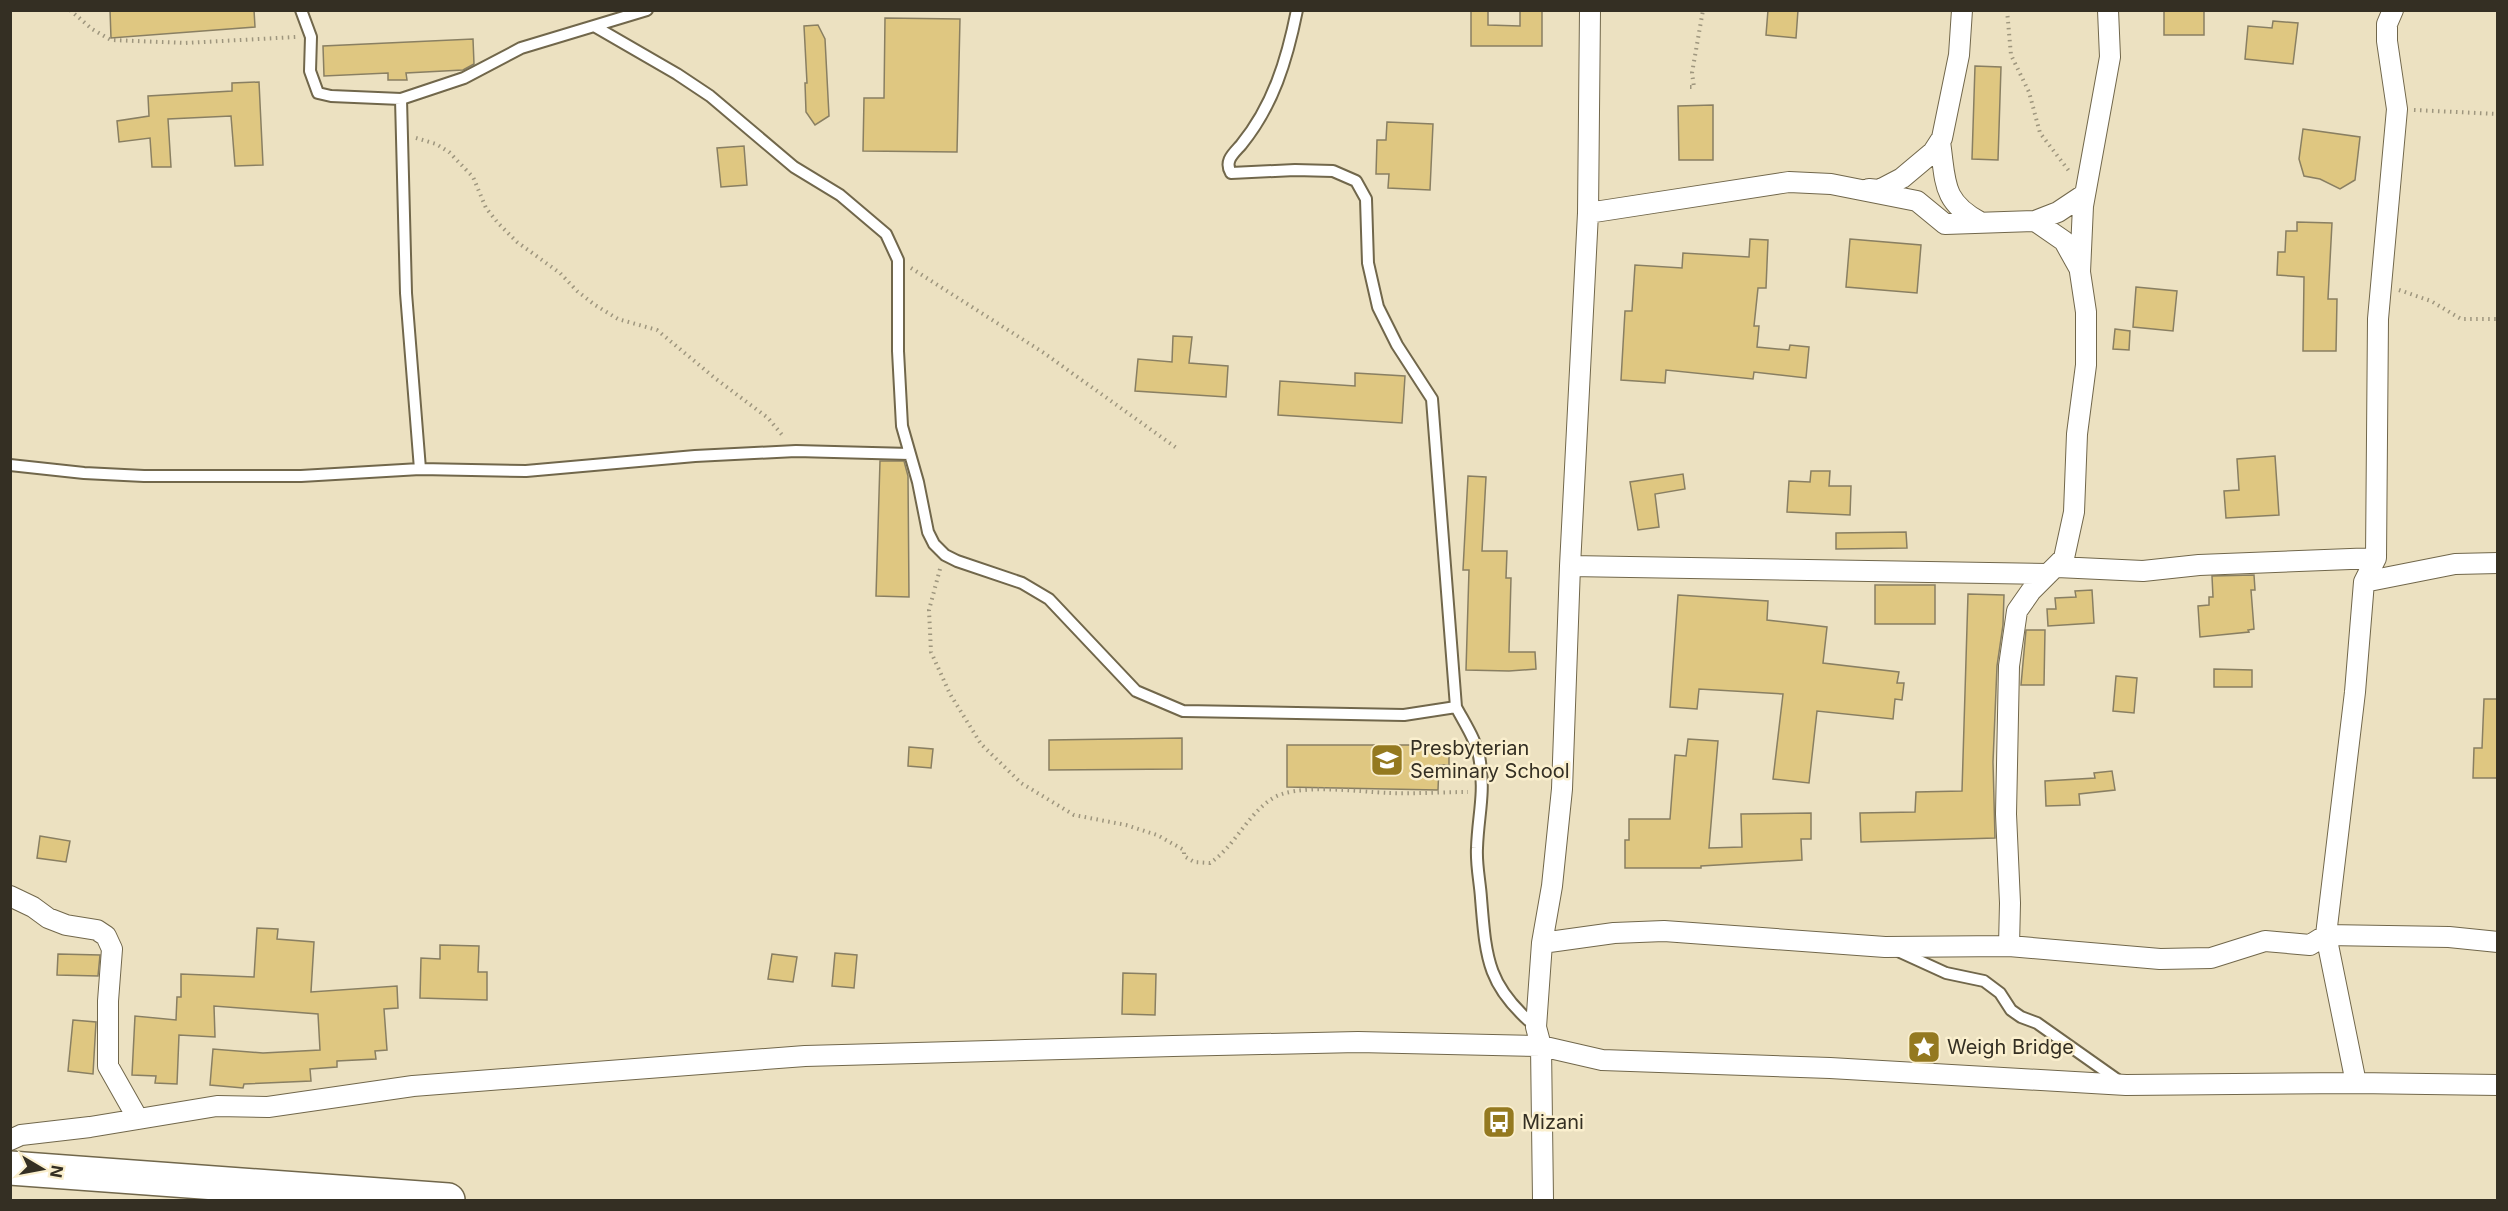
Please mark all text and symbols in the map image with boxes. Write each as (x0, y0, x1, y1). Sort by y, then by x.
place label: Presbyterian Seminary School (1410, 736, 1570, 783)
school or university icon: Presbyterian Seminary School (1369, 742, 1405, 778)
place icon: Weigh Bridge (1906, 1029, 1942, 1065)
place label: Weigh Bridge (1947, 1035, 2074, 1059)
bus stop icon: Mizani (1481, 1104, 1517, 1140)
place label: Mizani (1522, 1110, 1584, 1134)
north arrow (12, 1139, 72, 1199)
text: N (46, 1164, 68, 1179)

